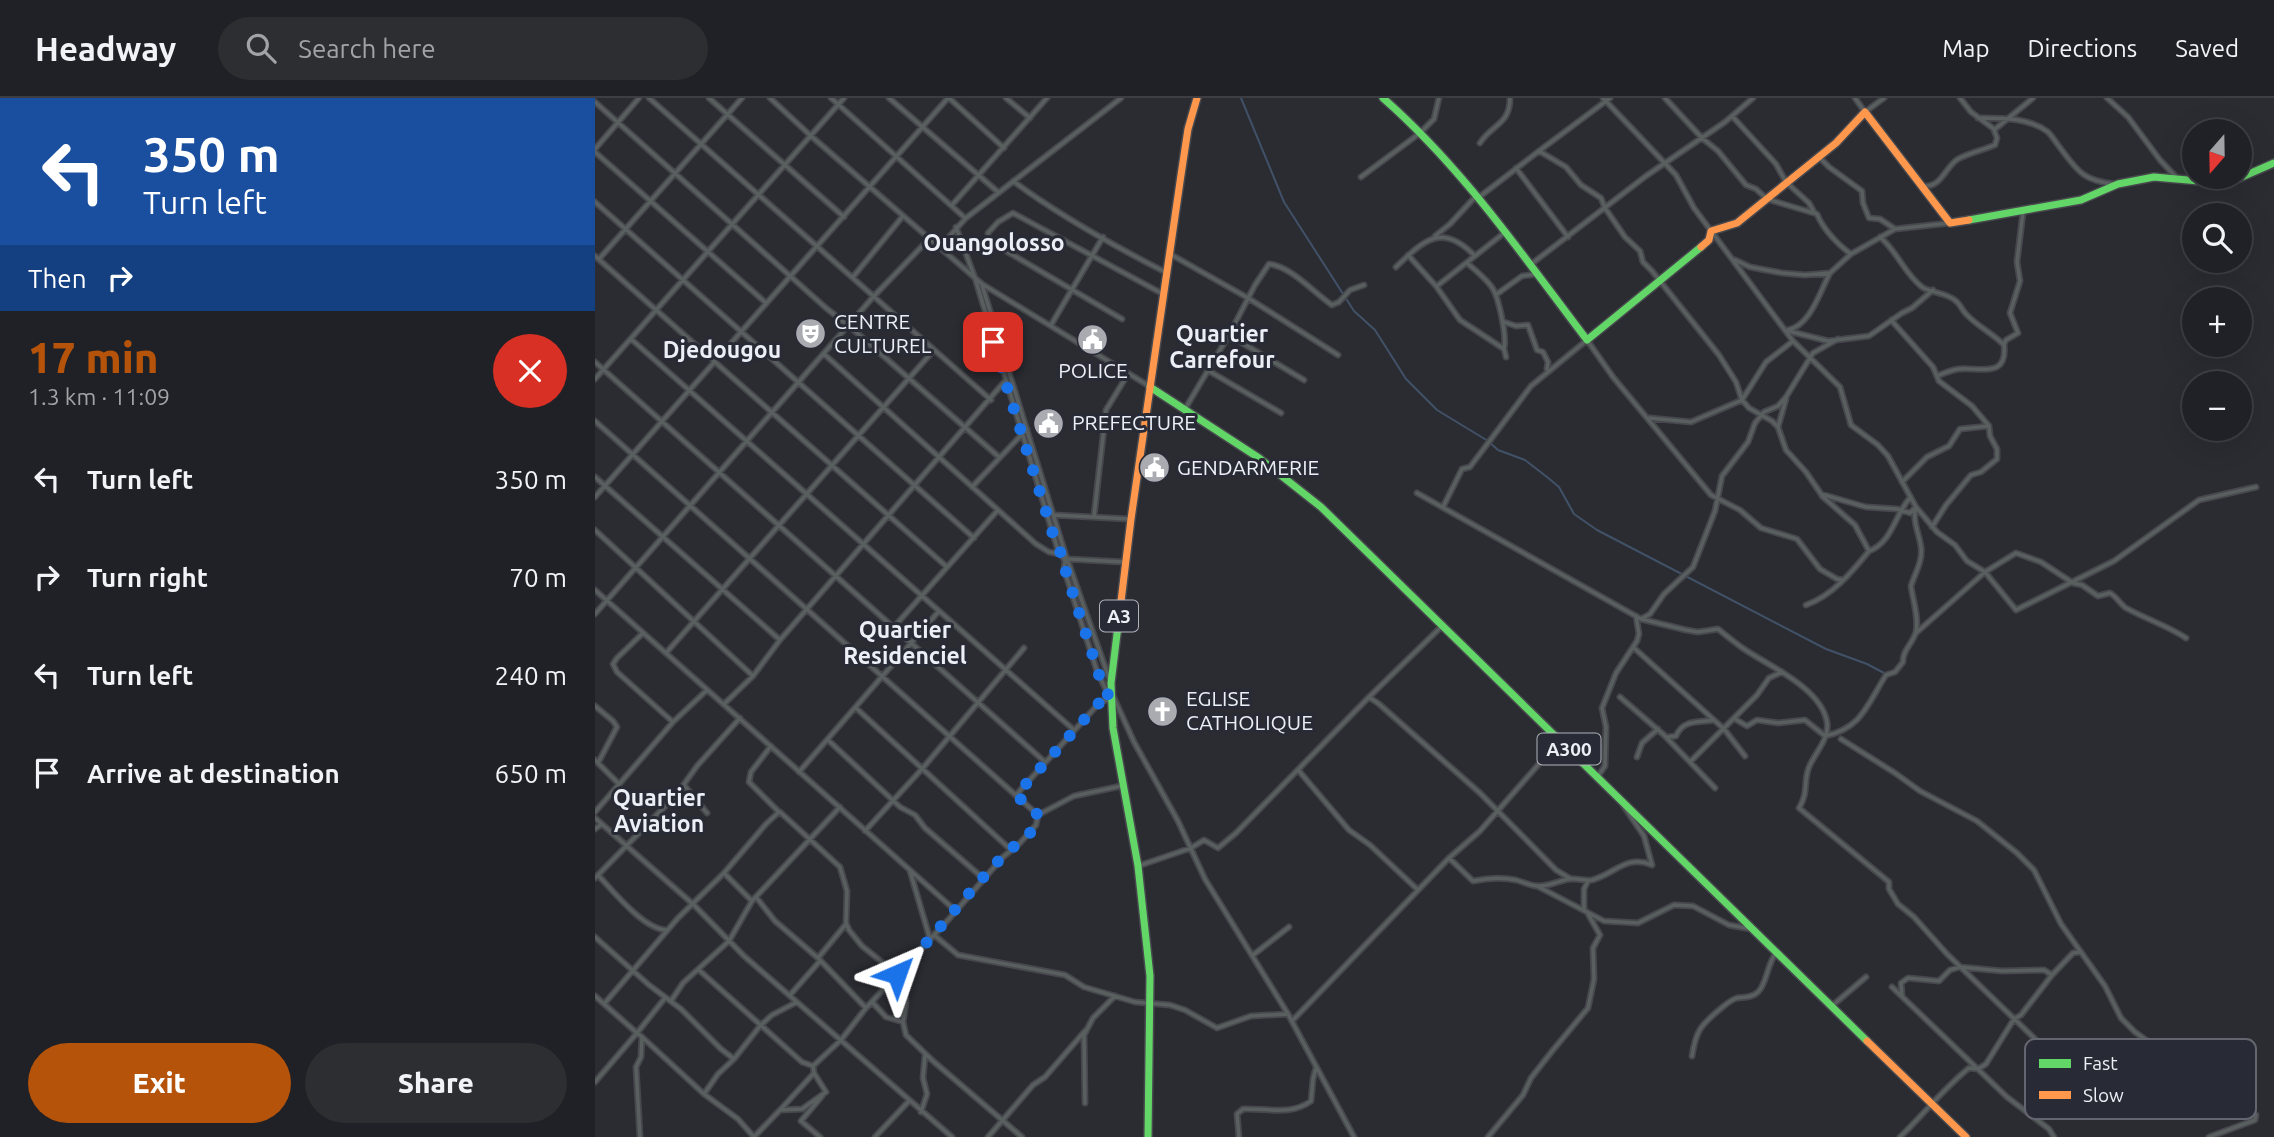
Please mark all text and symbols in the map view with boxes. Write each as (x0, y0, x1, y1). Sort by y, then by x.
search box (218, 17, 708, 80)
icon: search (242, 29, 280, 67)
text: Headway (35, 30, 176, 67)
text: Search here (298, 34, 436, 63)
text: Map (1942, 35, 1989, 62)
text: Directions (2027, 35, 2137, 62)
text: Saved (2175, 35, 2239, 62)
north arrow (2182, 119, 2252, 189)
map controls (2182, 119, 2252, 441)
icon: left (28, 126, 119, 217)
text: 350 m (143, 126, 280, 181)
text: Turn left (143, 184, 267, 220)
button: search (2182, 203, 2252, 273)
district label: Ouangolosso (923, 230, 1065, 255)
icon: right (101, 259, 139, 297)
text: Then (28, 264, 87, 293)
button: + (2182, 287, 2252, 357)
place label: CENTRE CULTUREL (834, 309, 932, 357)
pin (963, 312, 1023, 372)
theatre icon: CENTRE CULTUREL (794, 317, 828, 351)
district label: Quartier Carrefour (1169, 321, 1275, 372)
public building icon: POLICE (1076, 322, 1110, 356)
icon: arrive (974, 323, 1012, 361)
text: 17 min (28, 334, 159, 381)
button: close (493, 334, 567, 408)
district label: Djedougou (663, 337, 781, 362)
place label: POLICE (1058, 358, 1128, 382)
button: − (2182, 371, 2252, 441)
text: 1.3 km · 11:09 (28, 384, 170, 409)
public building icon: PREFECTURE (1032, 406, 1066, 440)
place label: PREFECTURE (1072, 410, 1196, 434)
public building icon: GENDARMERIE (1137, 451, 1171, 485)
place label: GENDARMERIE (1177, 455, 1319, 479)
icon: left (28, 460, 66, 498)
text: Turn left (87, 465, 193, 494)
text: 350 m (495, 465, 567, 494)
icon: right (28, 558, 66, 596)
text: Turn right (87, 563, 208, 592)
text: 70 m (509, 563, 567, 592)
road number: A3 (1100, 601, 1138, 632)
district label: Quartier Residenciel (843, 617, 967, 668)
icon: left (28, 656, 66, 694)
text: Turn left (87, 661, 193, 690)
text: 240 m (495, 661, 567, 690)
place label: EGLISE CATHOLIQUE (1186, 686, 1313, 734)
church icon: EGLISE CATHOLIQUE (1146, 694, 1180, 728)
road number: A300 (1537, 734, 1601, 764)
icon: arrive (28, 754, 66, 792)
text: Arrive at destination (87, 759, 340, 788)
text: 650 m (495, 759, 567, 788)
district label: Quartier Aviation (613, 785, 706, 836)
position arrow (860, 937, 934, 1011)
legend (2025, 1039, 2256, 1119)
button: Exit (28, 1043, 291, 1123)
button: Share (305, 1043, 567, 1123)
text: Fast (2083, 1052, 2118, 1074)
text: Slow (2083, 1084, 2124, 1106)

